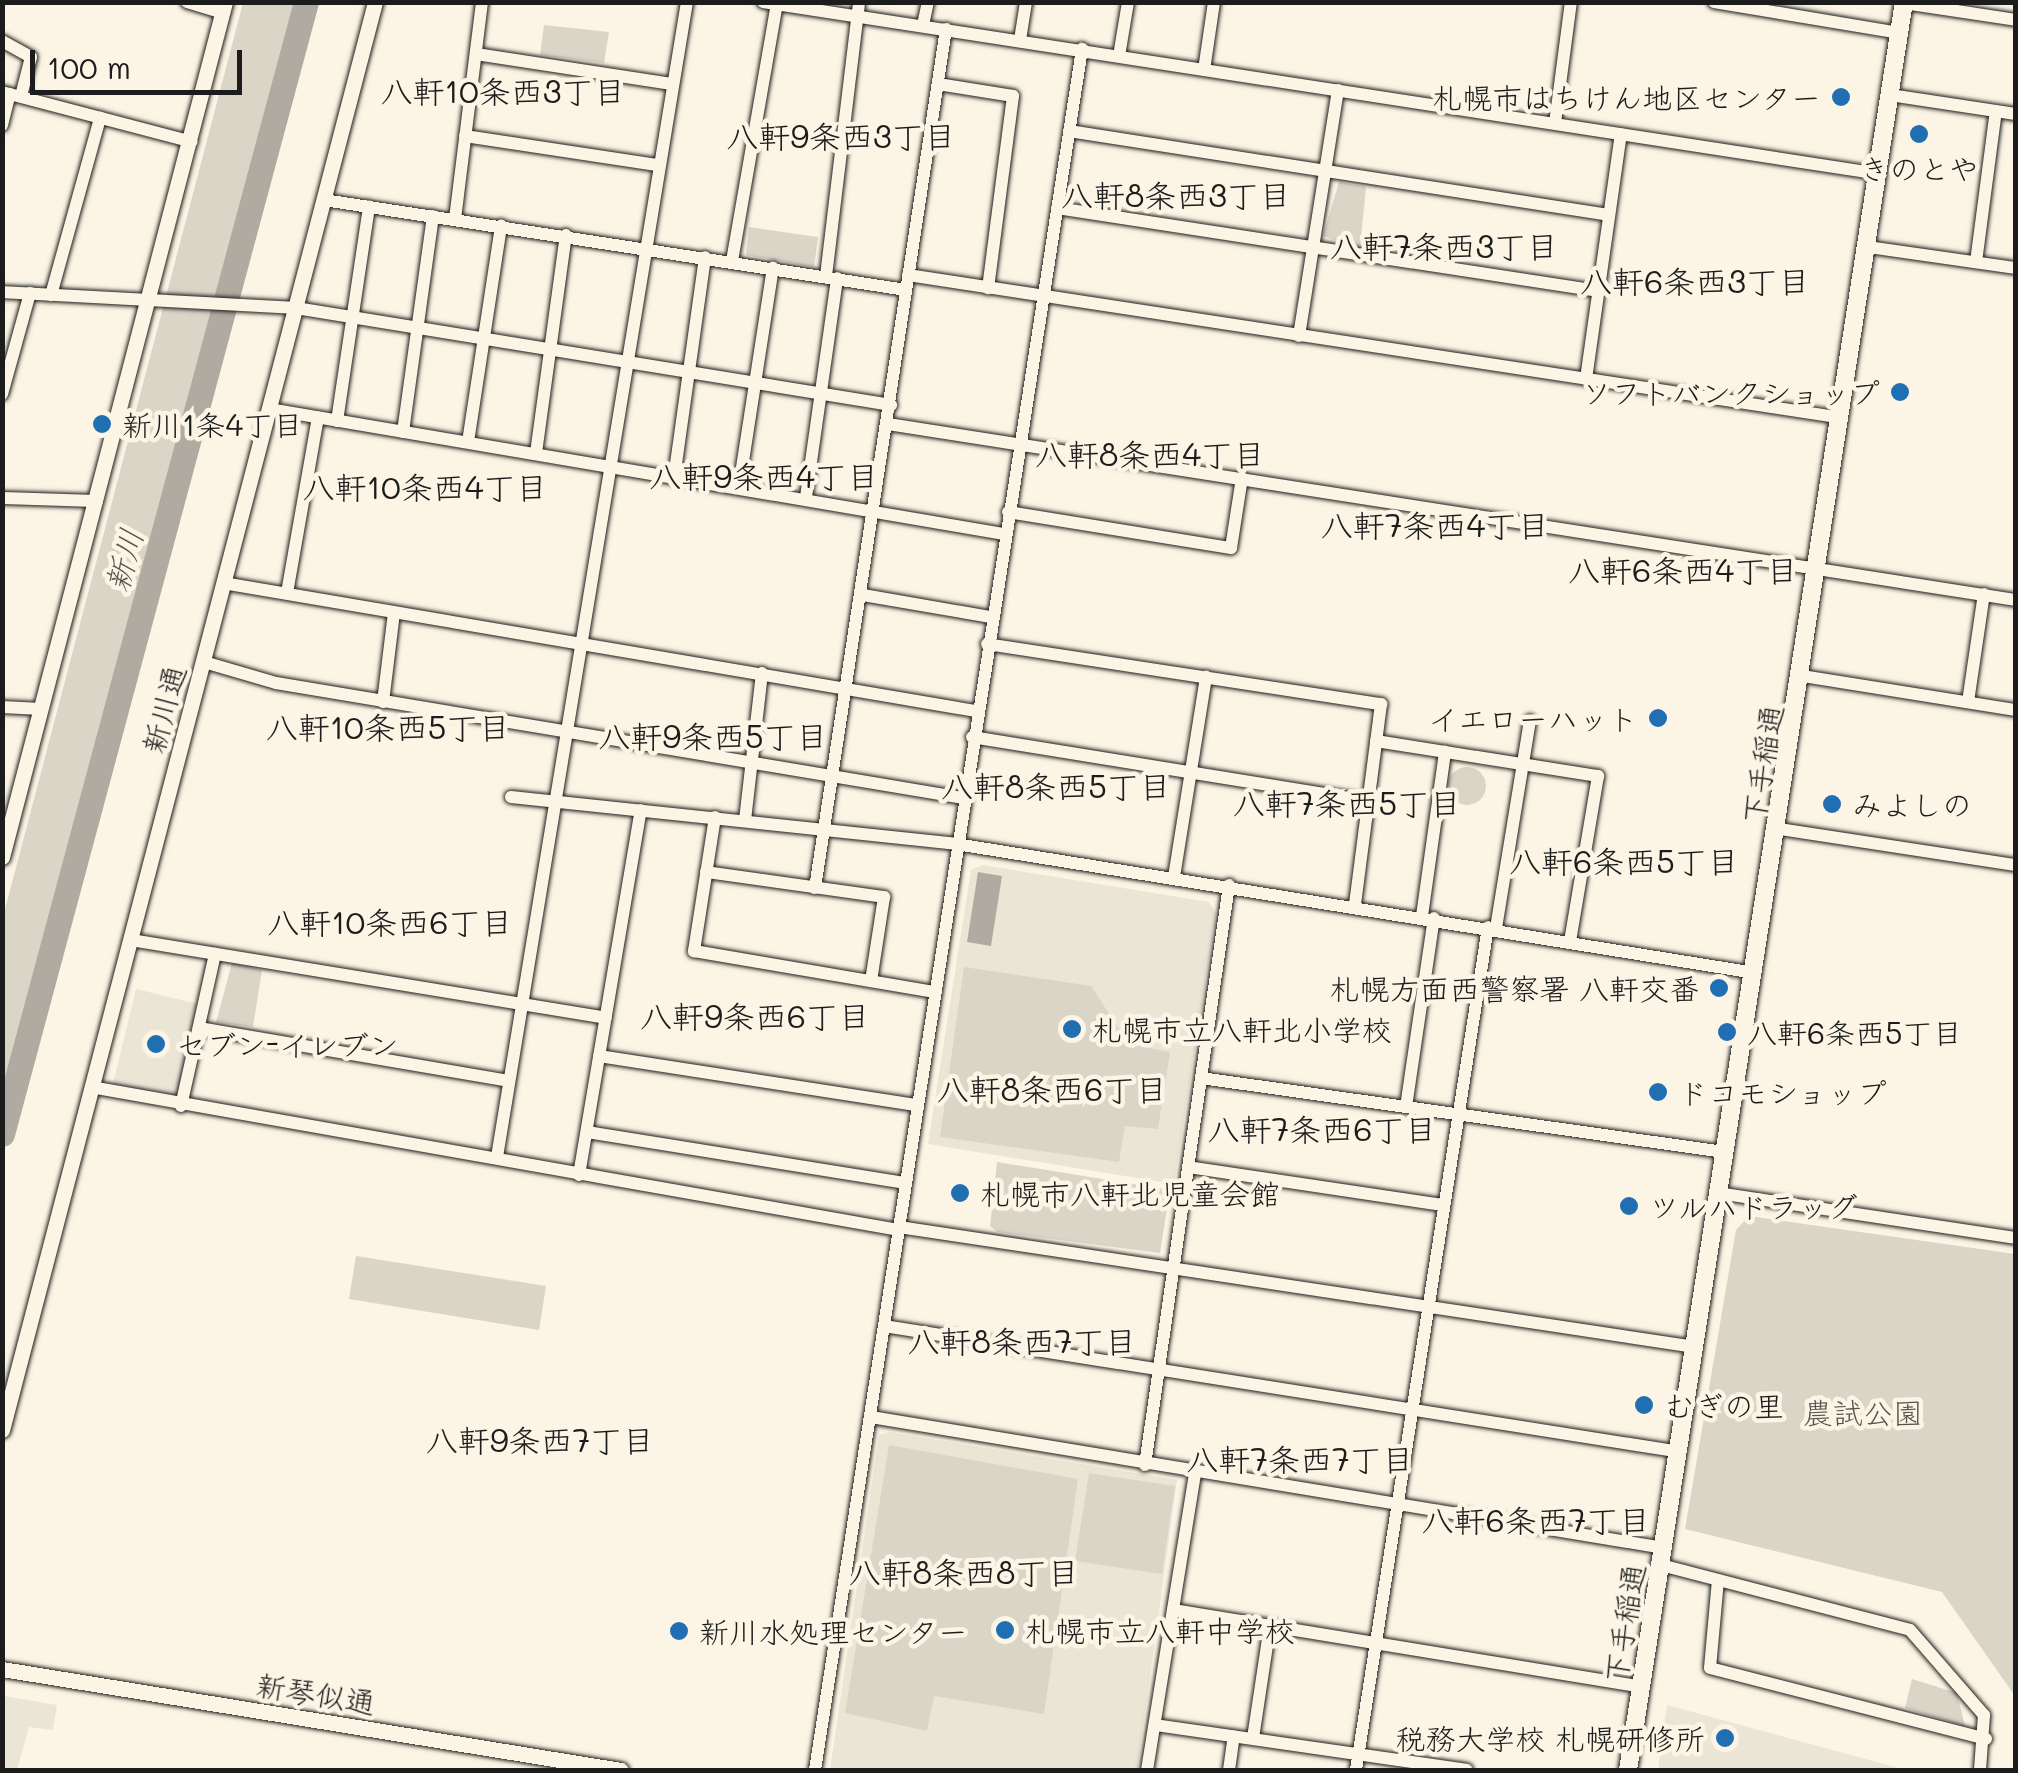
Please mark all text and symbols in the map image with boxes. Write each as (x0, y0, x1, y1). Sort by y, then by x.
scale bar (35, 30, 248, 92)
text: 100 m (47, 47, 131, 87)
district label: 八軒10条西3丁目 (381, 71, 625, 109)
place label: 札幌市はちけん地区センター (1431, 79, 1821, 115)
marker: 札幌市はちけん地区センター (1830, 86, 1852, 108)
district label: 八軒9条西3丁目 (726, 116, 956, 154)
marker: きのとや (1908, 123, 1930, 145)
place label: きのとや (1859, 150, 1979, 186)
district label: 八軒8条西3丁目 (1061, 175, 1291, 213)
district label: 八軒7条西3丁目 (1330, 226, 1558, 264)
district label: 八軒6条西3丁目 (1580, 261, 1810, 299)
place label: ソフトバンクショップ (1580, 374, 1880, 410)
marker: ソフトバンクショップ (1889, 381, 1911, 403)
place label: 新川1条4丁目 (122, 406, 303, 442)
marker: 新川1条4丁目 (91, 413, 113, 435)
district label: 八軒8条西4丁目 (1035, 434, 1265, 472)
district label: 八軒9条西4丁目 (649, 456, 879, 494)
district label: 八軒10条西4丁目 (303, 467, 547, 505)
district label: 八軒7条西4丁目 (1321, 505, 1549, 543)
water label: 新川 (96, 524, 150, 596)
district label: 八軒6条西4丁目 (1568, 550, 1798, 588)
street label: 新川通 (134, 661, 192, 757)
place label: イエローハット (1428, 700, 1638, 736)
street label: 下手稲通 (1735, 702, 1789, 826)
district label: 八軒10条西5丁目 (266, 707, 510, 745)
marker: イエローハット (1647, 707, 1669, 729)
district label: 八軒9条西5丁目 (598, 716, 828, 754)
district label: 八軒8条西5丁目 (941, 766, 1171, 804)
district label: 八軒7条西5丁目 (1233, 783, 1461, 821)
place label: みよしの (1852, 786, 1972, 822)
marker: みよしの (1821, 793, 1843, 815)
district label: 八軒6条西5丁目 (1509, 841, 1739, 879)
district label: 八軒10条西6丁目 (267, 902, 513, 940)
place label: 札幌方面西警察署 八軒交番 (1329, 970, 1699, 1006)
marker: 札幌方面西警察署 八軒交番 (1708, 977, 1730, 999)
district label: 八軒9条西6丁目 (640, 996, 870, 1034)
place label: 札幌市立八軒北小学校 (1092, 1011, 1392, 1047)
place label: 八軒6条西5丁目 (1747, 1014, 1963, 1050)
marker: 札幌市立八軒北小学校 (1061, 1018, 1083, 1040)
marker: 八軒6条西5丁目 (1716, 1021, 1738, 1043)
place label: セブン-イレブン (176, 1026, 399, 1062)
marker: セブン-イレブン (145, 1033, 167, 1055)
district label: 八軒8条西6丁目 (937, 1069, 1167, 1107)
place label: ドコモショップ (1678, 1074, 1888, 1110)
marker: ドコモショップ (1647, 1081, 1669, 1103)
district label: 八軒7条西6丁目 (1207, 1109, 1437, 1147)
place label: 札幌市八軒北児童会館 (980, 1175, 1280, 1211)
marker: 札幌市八軒北児童会館 (949, 1182, 971, 1204)
place label: ツルハドラッグ (1649, 1188, 1859, 1224)
marker: ツルハドラッグ (1618, 1195, 1640, 1217)
district label: 八軒8条西7丁目 (907, 1321, 1137, 1359)
place label: むぎの里 (1664, 1387, 1784, 1423)
marker: むぎの里 (1633, 1394, 1655, 1416)
park label: 農試公園 (1803, 1394, 1923, 1430)
district label: 八軒9条西7丁目 (426, 1420, 654, 1458)
district label: 八軒7条西7丁目 (1186, 1439, 1414, 1477)
district label: 八軒6条西7丁目 (1421, 1500, 1651, 1538)
district label: 八軒8条西8丁目 (849, 1552, 1079, 1590)
street label: 下手稲通 (1597, 1561, 1651, 1685)
place label: 札幌市立八軒中学校 (1025, 1612, 1295, 1648)
place label: 新川水処理センター (699, 1613, 969, 1649)
marker: 札幌市立八軒中学校 (994, 1619, 1016, 1641)
marker: 新川水処理センター (668, 1620, 690, 1642)
street label: 新琴似通 (254, 1666, 378, 1720)
place label: 税務大学校 札幌研修所 (1395, 1720, 1705, 1756)
marker: 税務大学校 札幌研修所 (1714, 1727, 1736, 1749)

